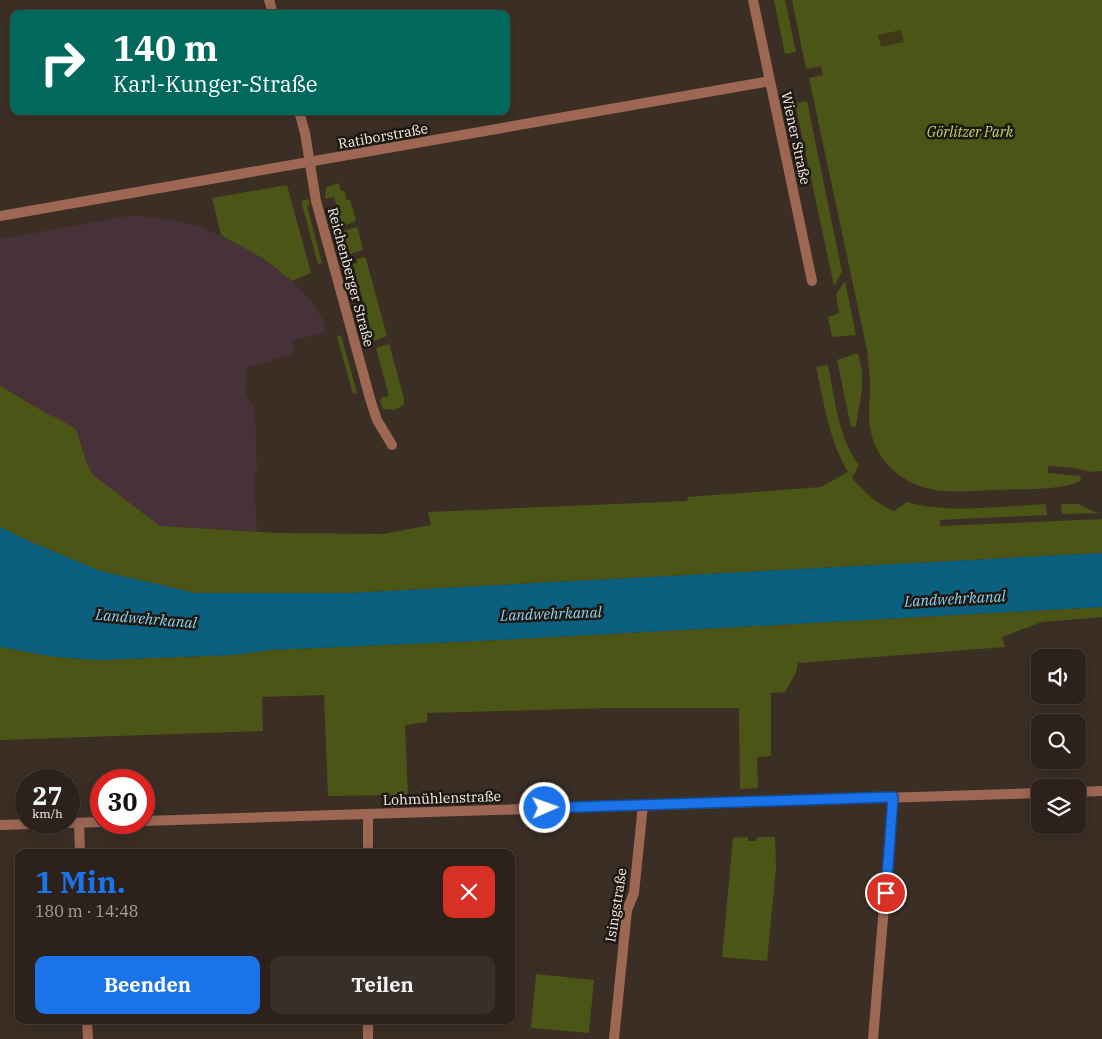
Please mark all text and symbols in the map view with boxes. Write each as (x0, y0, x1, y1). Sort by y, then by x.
text: 140 m (113, 25, 218, 71)
icon: right (30, 30, 95, 95)
text: Karl-Kunger-Straße (113, 69, 318, 98)
street label: Wiener Straße (777, 90, 815, 186)
street label: Ratiborstraße (337, 119, 429, 153)
park label: Görlitzer Park (927, 123, 1014, 141)
street label: Reichenberger Straße (324, 205, 378, 349)
water label: Landwehrkanal (903, 586, 1007, 611)
water label: Landwehrkanal (499, 602, 603, 625)
water label: Landwehrkanal (94, 605, 198, 632)
map controls (1031, 649, 1086, 834)
button: sound (1031, 649, 1086, 704)
button: search (1031, 714, 1086, 769)
speed limit sign: 30 (90, 769, 155, 834)
text: 27 (32, 779, 63, 812)
button: layers (1031, 779, 1086, 834)
position arrow (518, 781, 570, 833)
street label: Lohmühlenstraße (383, 787, 501, 809)
text: km/h (32, 806, 63, 821)
text: 1 Min. (35, 862, 126, 901)
button: close (443, 866, 495, 918)
street label: Isingstraße (601, 867, 631, 943)
pin (865, 872, 907, 914)
icon: arrive (872, 879, 900, 907)
text: 180 m · 14:48 (35, 901, 138, 921)
button: Beenden (35, 956, 260, 1014)
button: Teilen (270, 956, 495, 1014)

